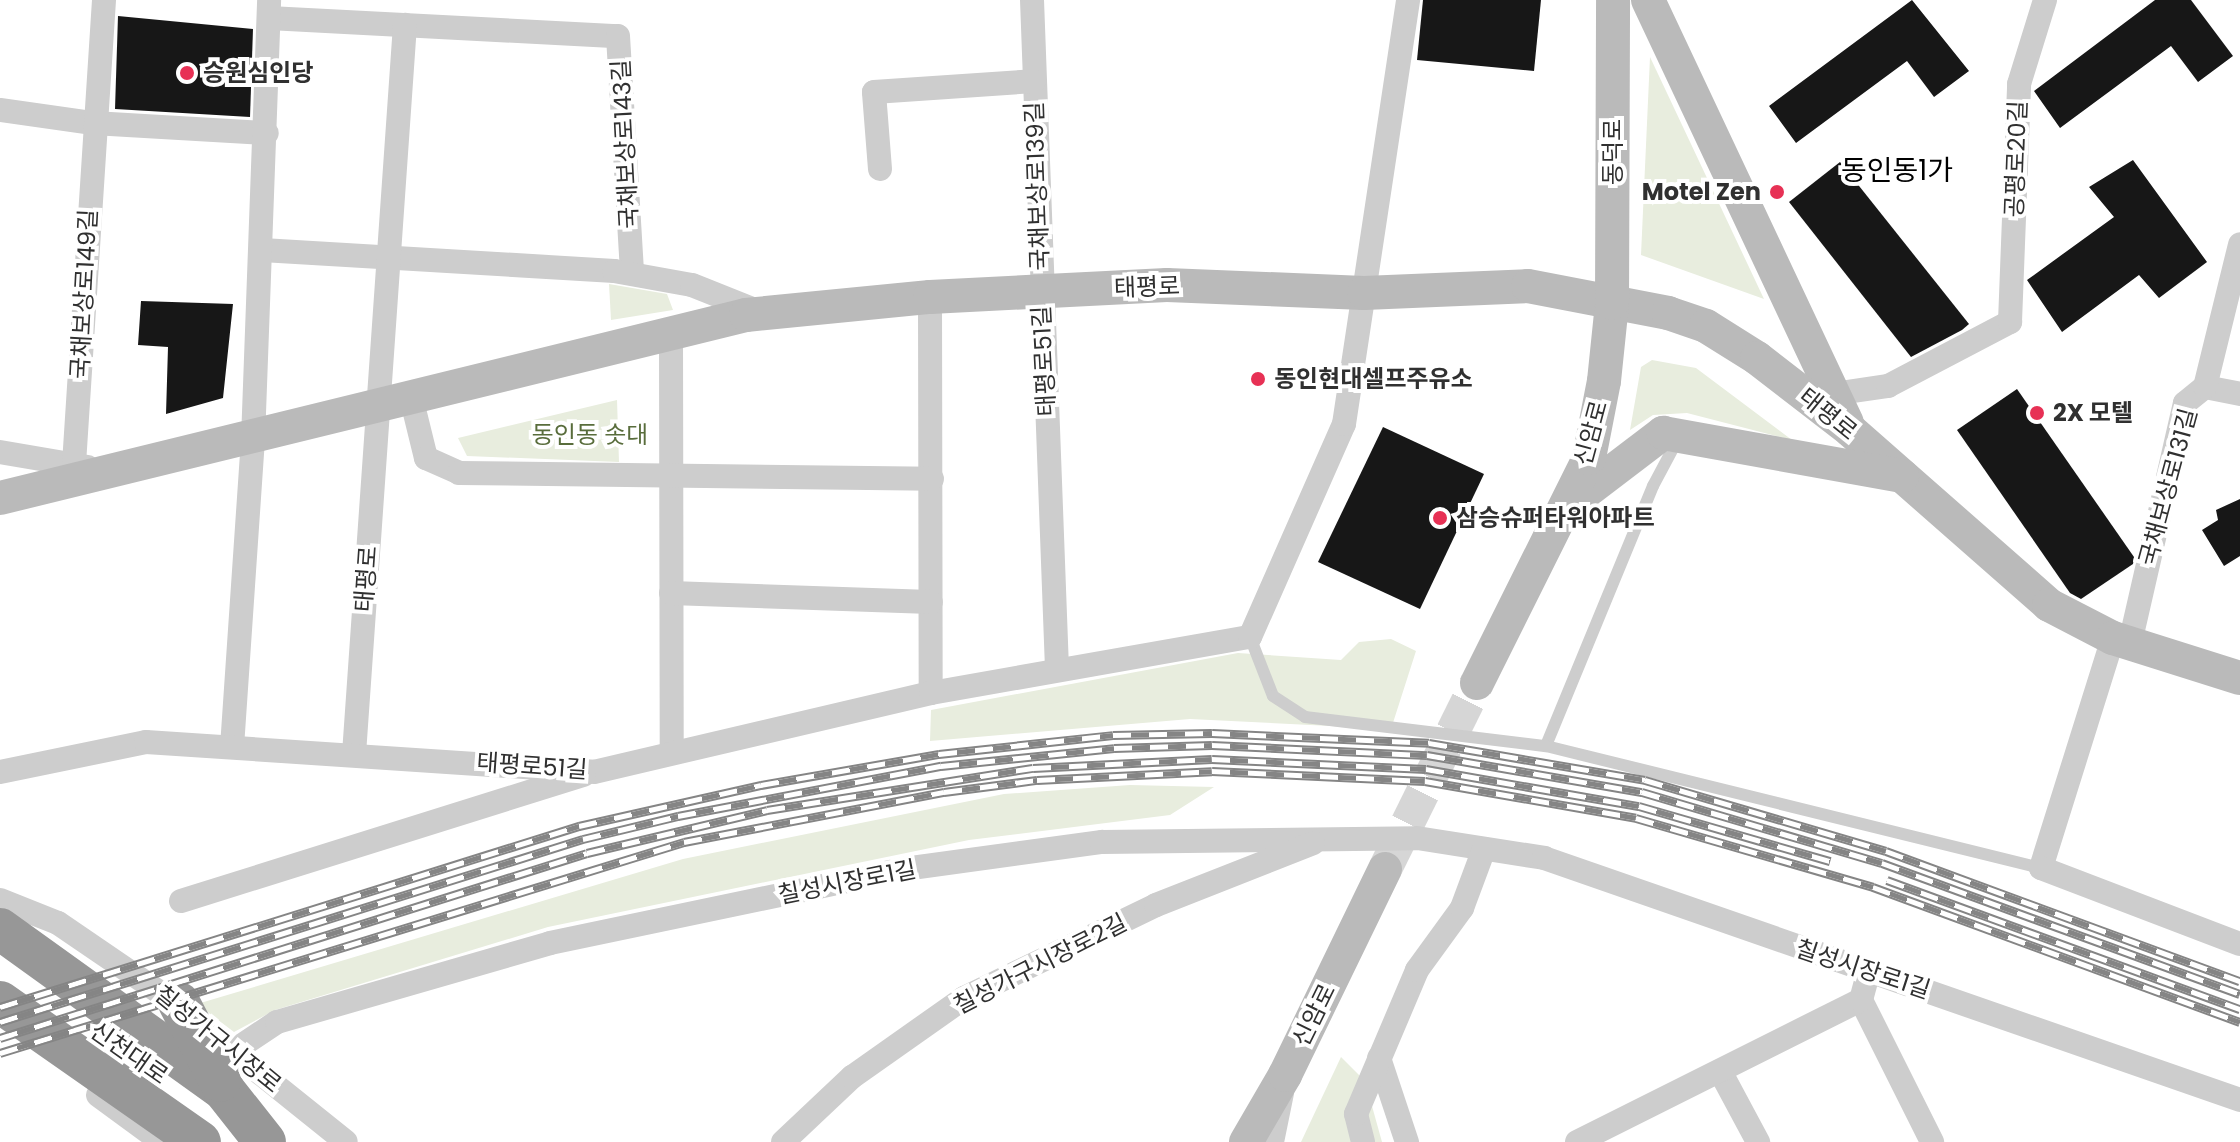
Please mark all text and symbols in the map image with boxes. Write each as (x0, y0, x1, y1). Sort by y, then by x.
place label: 승원심인당 (203, 59, 313, 87)
street label: 국채보상로143길 (606, 59, 644, 229)
marker: 승원심인당 (178, 64, 196, 82)
street label: 공평로20길 (2000, 100, 2032, 218)
street label: 국채보상로139길 (1020, 101, 1054, 271)
street label: 동덕로 (1599, 119, 1627, 185)
district label: 동인동1가 (1841, 154, 1953, 188)
place label: Motel Zen (1642, 178, 1761, 206)
marker: Motel Zen (1768, 183, 1786, 201)
street label: 국채보상로149길 (65, 208, 103, 380)
street label: 태평로 (1113, 271, 1181, 303)
street label: 태평로51길 (1027, 305, 1061, 417)
place label: 동인현대셀프주유소 (1274, 365, 1473, 393)
marker: 동인현대셀프주유소 (1249, 370, 1267, 388)
street label: 태평로 (1793, 382, 1863, 446)
street label: 신암로 (1569, 397, 1613, 469)
place label: 2X 모텔 (2053, 399, 2133, 427)
marker: 2X 모텔 (2028, 404, 2046, 422)
street label: 국채보상로131길 (2133, 405, 2203, 569)
park label: 동인동 솟대 (532, 421, 648, 449)
place label: 삼승슈퍼타워아파트 (1456, 504, 1655, 532)
marker: 삼승슈퍼타워아파트 (1431, 509, 1449, 527)
street label: 태평로 (349, 545, 383, 613)
street label: 태평로51길 (476, 748, 588, 784)
street label: 칠성시장로1길 (775, 854, 919, 910)
street label: 칠성가구시장로2길 (949, 908, 1131, 1020)
street label: 칠성시장로1길 (1792, 934, 1934, 1004)
street label: 칠성가구시장로 (149, 979, 287, 1099)
street label: 신암로 (1287, 979, 1341, 1051)
street label: 신천대로 (85, 1016, 173, 1090)

